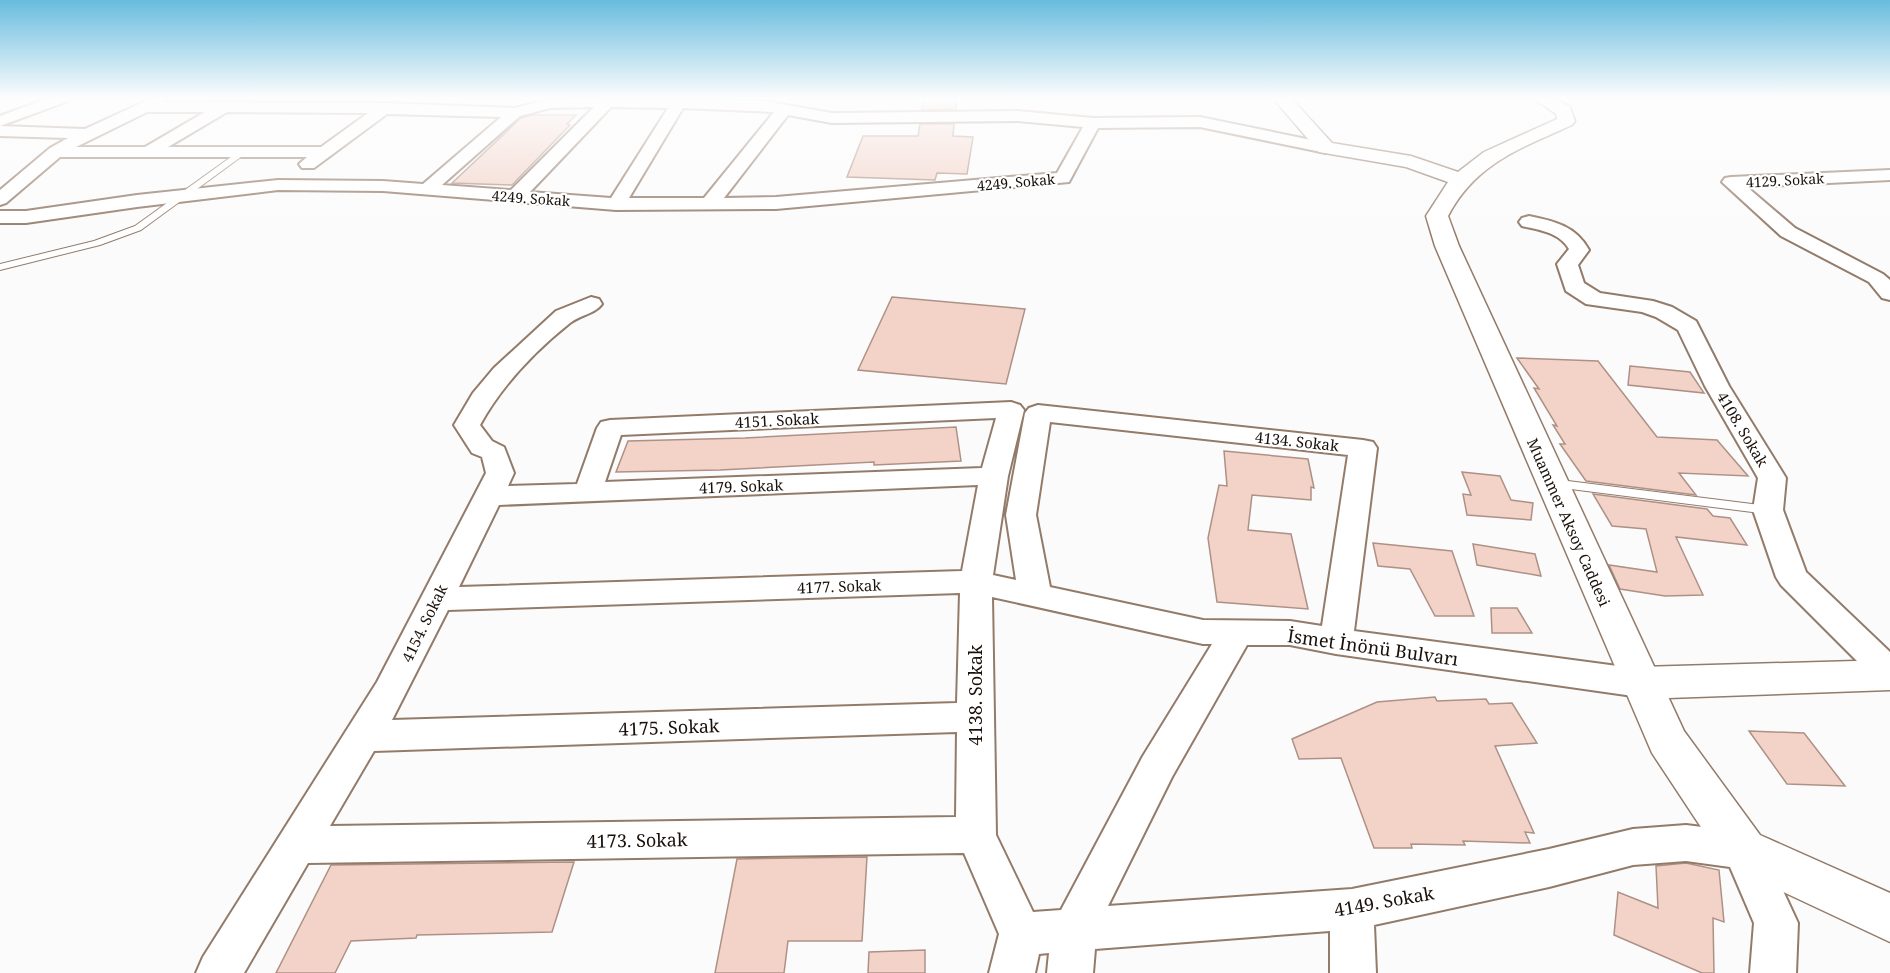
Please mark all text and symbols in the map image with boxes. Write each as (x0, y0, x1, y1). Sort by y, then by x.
street label: 4129. Sokak (1745, 168, 1825, 192)
street label: 4249. Sokak (976, 169, 1057, 195)
street label: 4249. Sokak (491, 186, 572, 210)
street label: 4108. Sokak (1713, 388, 1773, 470)
street label: 4151. Sokak (735, 408, 820, 432)
street label: 4134. Sokak (1254, 427, 1340, 455)
street label: Muammer Aksoy Caddesi (1523, 435, 1615, 609)
street label: 4179. Sokak (699, 475, 784, 497)
street label: 4177. Sokak (797, 575, 882, 597)
street label: 4154. Sokak (397, 581, 451, 665)
street label: İsmet İnönü Bulvarı (1286, 623, 1460, 671)
street label: 4138. Sokak (963, 644, 987, 745)
street label: 4175. Sokak (618, 713, 720, 741)
street label: 4173. Sokak (586, 827, 688, 853)
street label: 4149. Sokak (1332, 880, 1436, 922)

